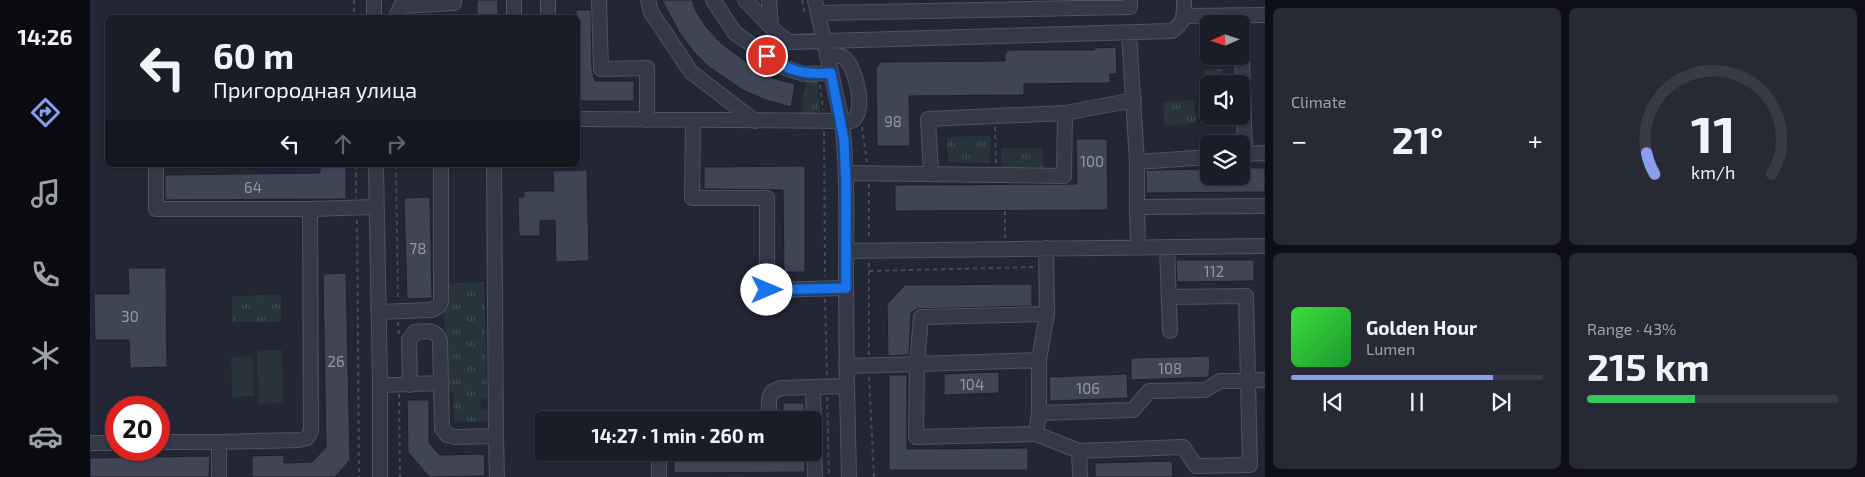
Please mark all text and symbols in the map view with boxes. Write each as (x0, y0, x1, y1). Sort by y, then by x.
north arrow (1200, 15, 1250, 65)
map controls (1200, 15, 1250, 185)
text: 14:26 (18, 23, 72, 49)
text: 60 m (213, 34, 294, 76)
icon: left (130, 35, 195, 100)
pin (746, 35, 788, 77)
icon: arrive (753, 42, 781, 70)
button: sound (1200, 75, 1250, 125)
text: Пригородная улица (213, 76, 417, 102)
text: Climate (1291, 92, 1346, 111)
icon: directions (28, 95, 63, 130)
text: 11 (1691, 101, 1735, 163)
house number: 98 (884, 112, 902, 130)
text: 21° (1392, 116, 1443, 162)
text: − (1291, 123, 1307, 157)
text: + (1528, 123, 1543, 157)
icon: left (276, 130, 304, 158)
icon: ahead (329, 130, 357, 158)
icon: right (382, 130, 410, 158)
button: layers (1200, 135, 1250, 185)
house number: 100 (1080, 152, 1104, 170)
text: km/h (1691, 161, 1735, 183)
icon: music (28, 176, 63, 211)
house number: 64 (244, 178, 262, 196)
house number: 78 (410, 239, 426, 257)
icon: phone (28, 257, 63, 292)
house number: 112 (1204, 262, 1224, 280)
position arrow (740, 263, 792, 315)
house number: 30 (121, 307, 139, 325)
text: Golden Hour (1366, 316, 1477, 339)
text: Range · 43% (1587, 319, 1676, 338)
icon: climate (28, 338, 63, 373)
text: Lumen (1366, 339, 1415, 358)
text: 215 km (1587, 343, 1709, 389)
house number: 26 (327, 352, 345, 370)
house number: 108 (1158, 359, 1182, 377)
house number: 104 (960, 375, 984, 393)
house number: 106 (1076, 379, 1100, 397)
icon: previous (1319, 388, 1347, 416)
icon: pause (1403, 388, 1431, 416)
icon: next (1487, 388, 1515, 416)
speed limit sign: 20 (105, 396, 170, 461)
icon: car (28, 419, 63, 454)
text: 14:27 · 1 min · 260 m (591, 424, 765, 447)

